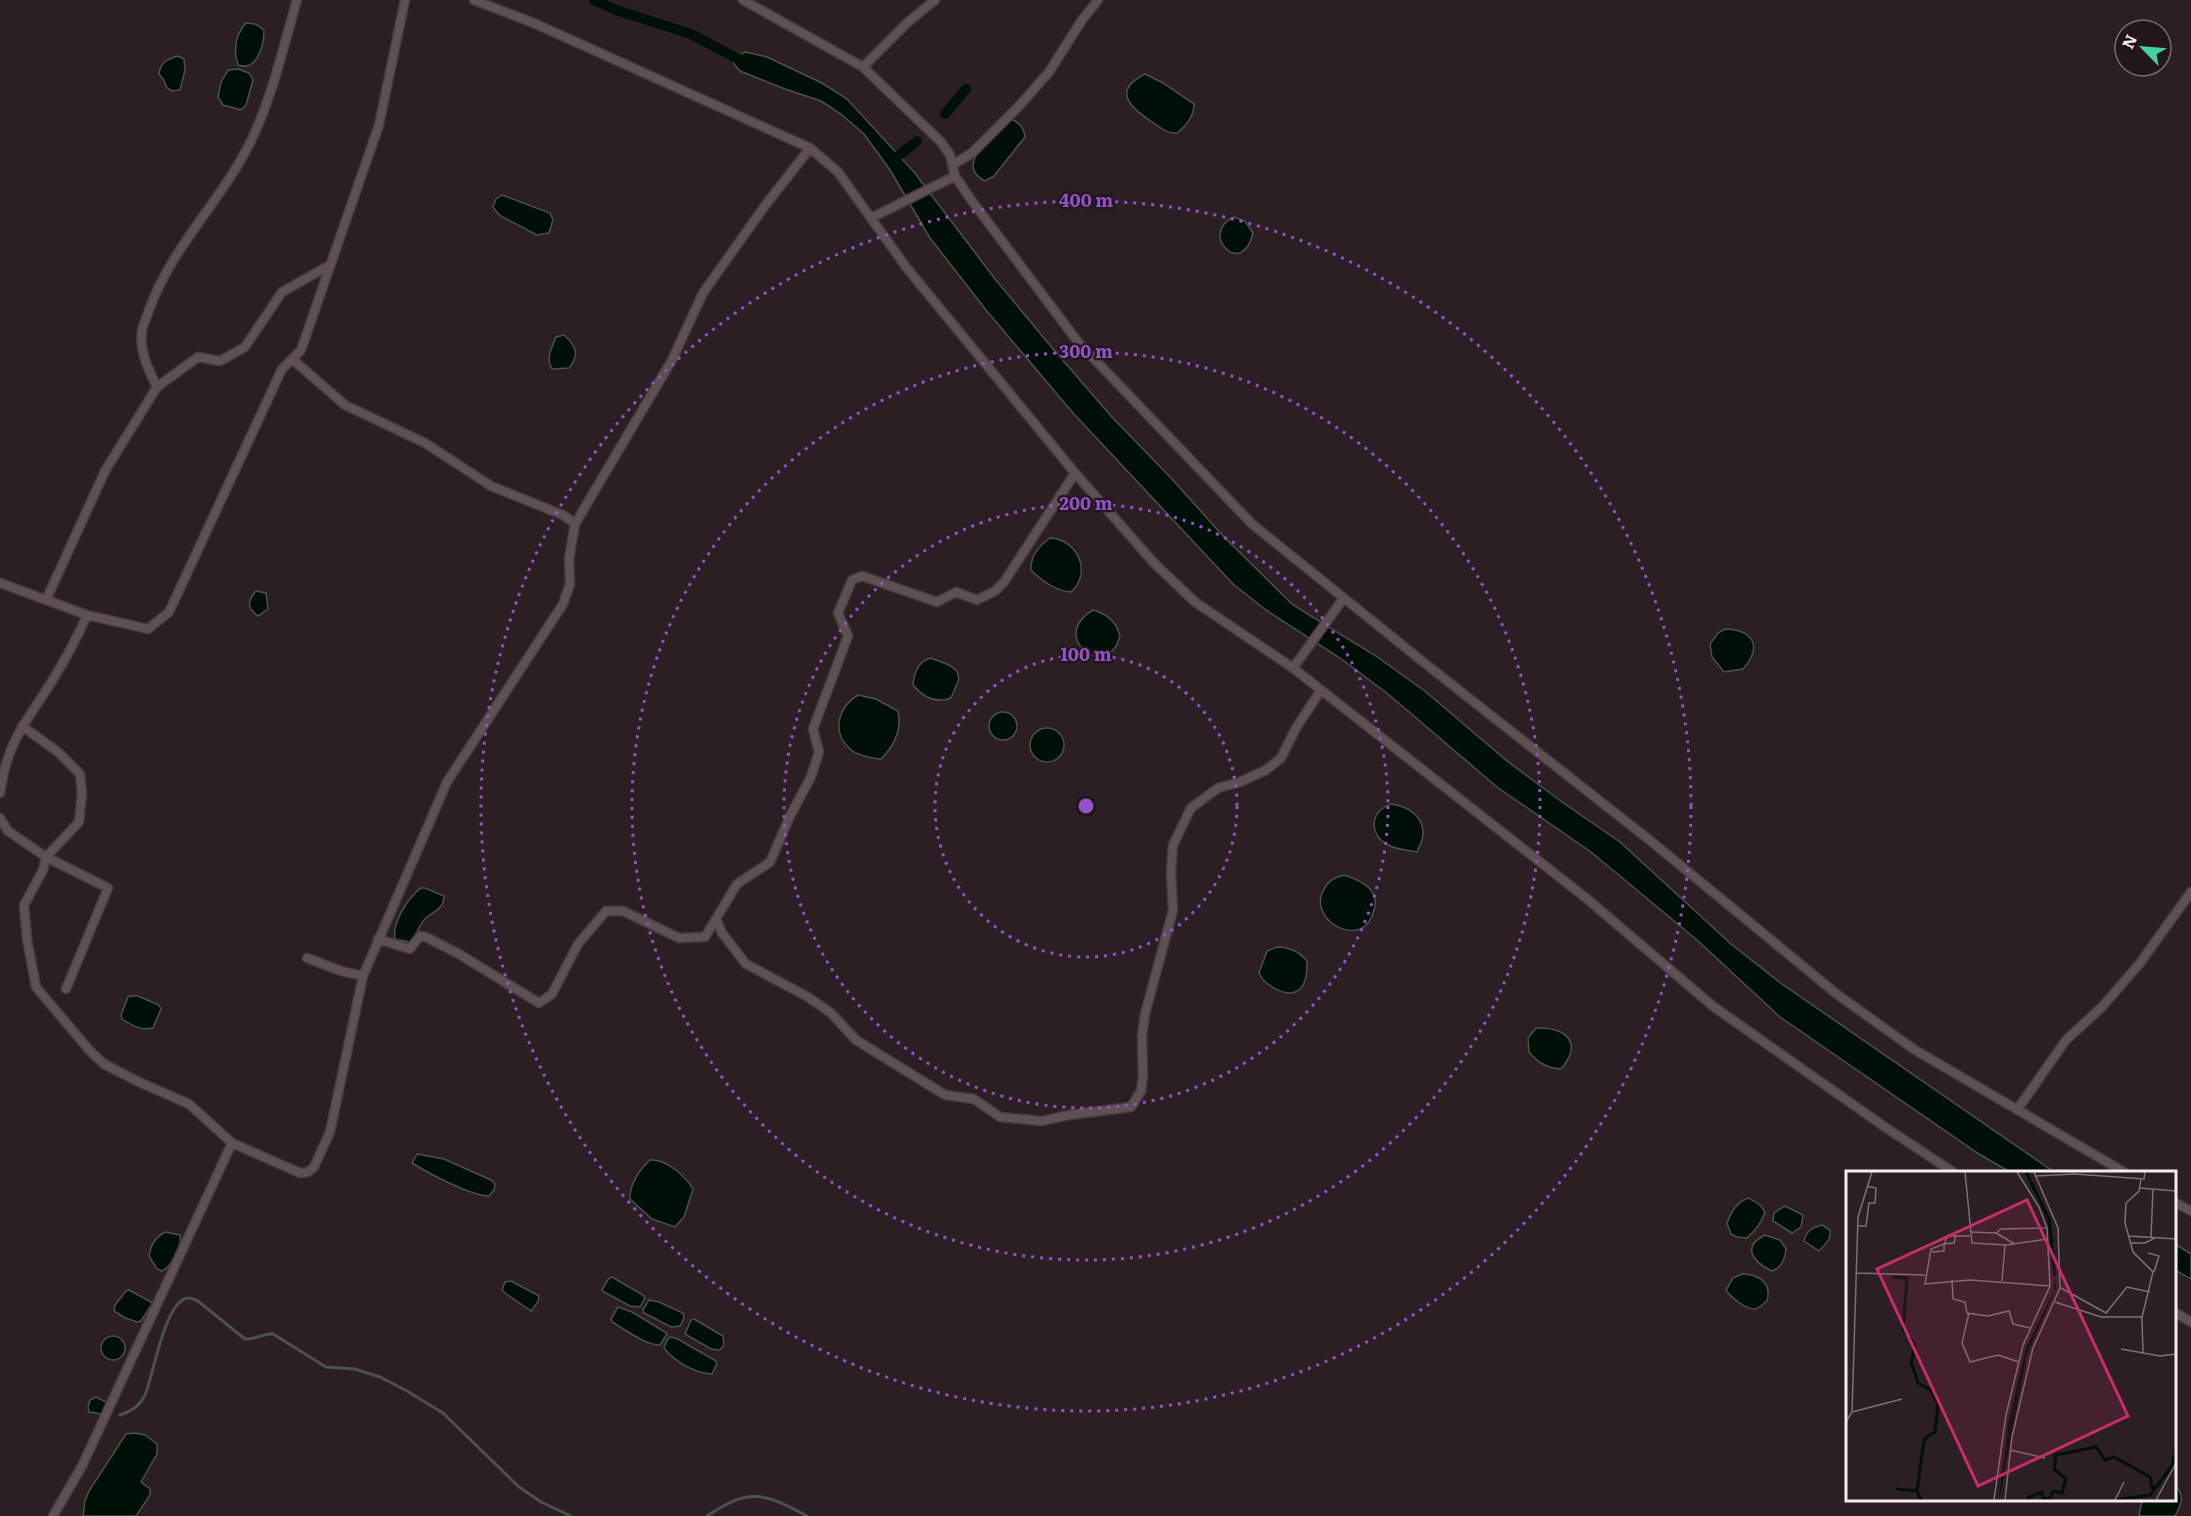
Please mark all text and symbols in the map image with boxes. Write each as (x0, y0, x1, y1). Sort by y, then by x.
north arrow (2113, 18, 2173, 78)
text: N (2115, 30, 2142, 52)
text: 400 m (1059, 186, 1113, 213)
text: 300 m (1059, 337, 1113, 364)
text: 200 m (1059, 489, 1113, 516)
text: 100 m (1060, 640, 1112, 667)
centre of rings (1076, 796, 1096, 816)
inset map (1846, 1171, 2176, 1501)

